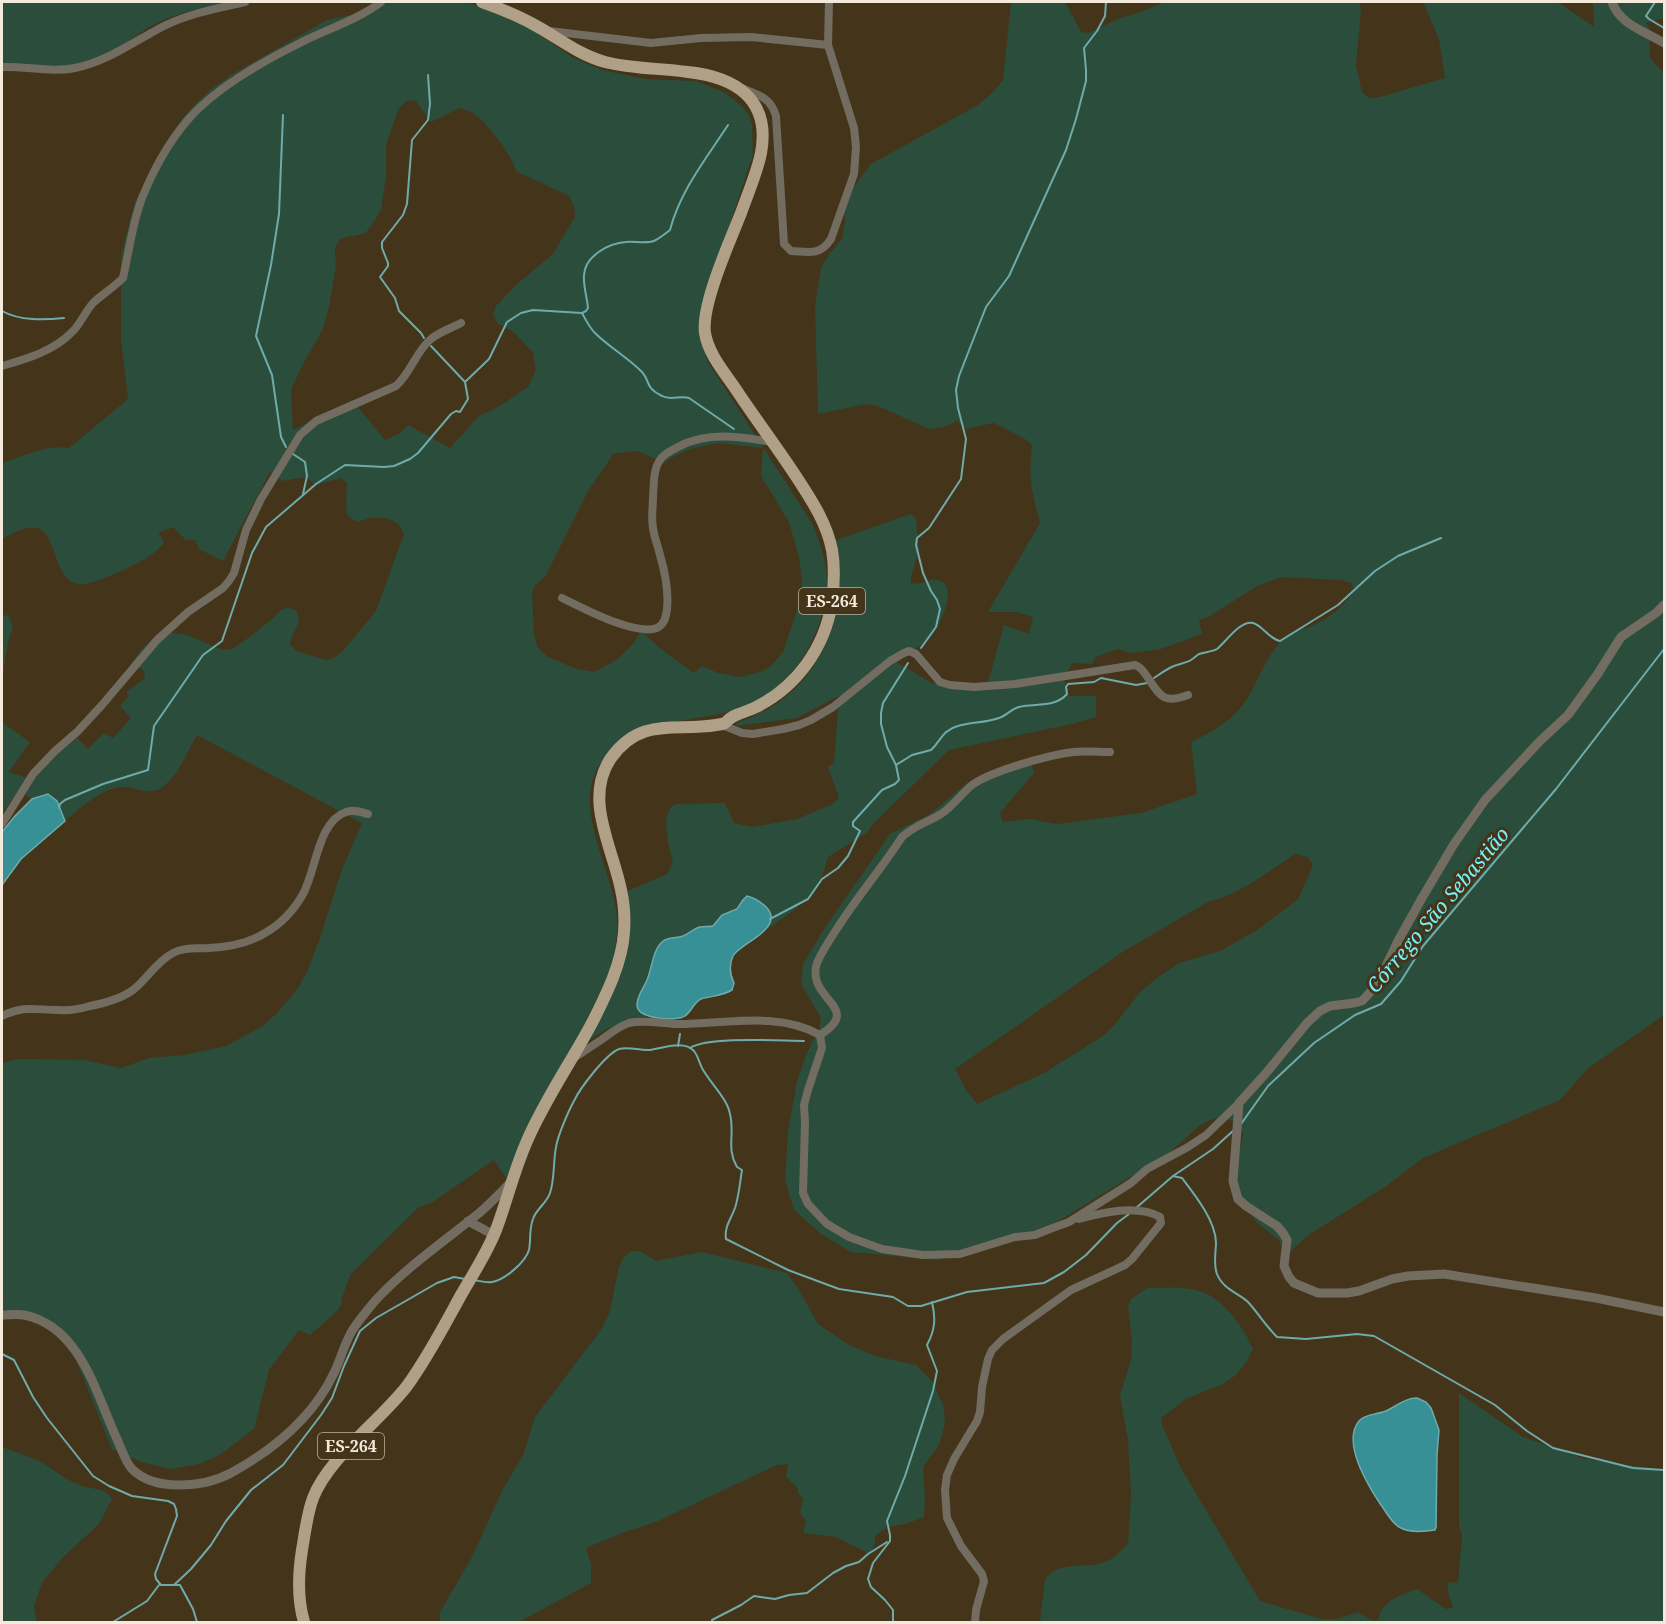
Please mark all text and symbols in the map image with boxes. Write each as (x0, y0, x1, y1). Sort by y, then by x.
road number: ES-264 (799, 588, 865, 614)
water label: Córrego São Sebastião (1360, 821, 1515, 998)
road number: ES-264 (318, 1433, 384, 1459)

